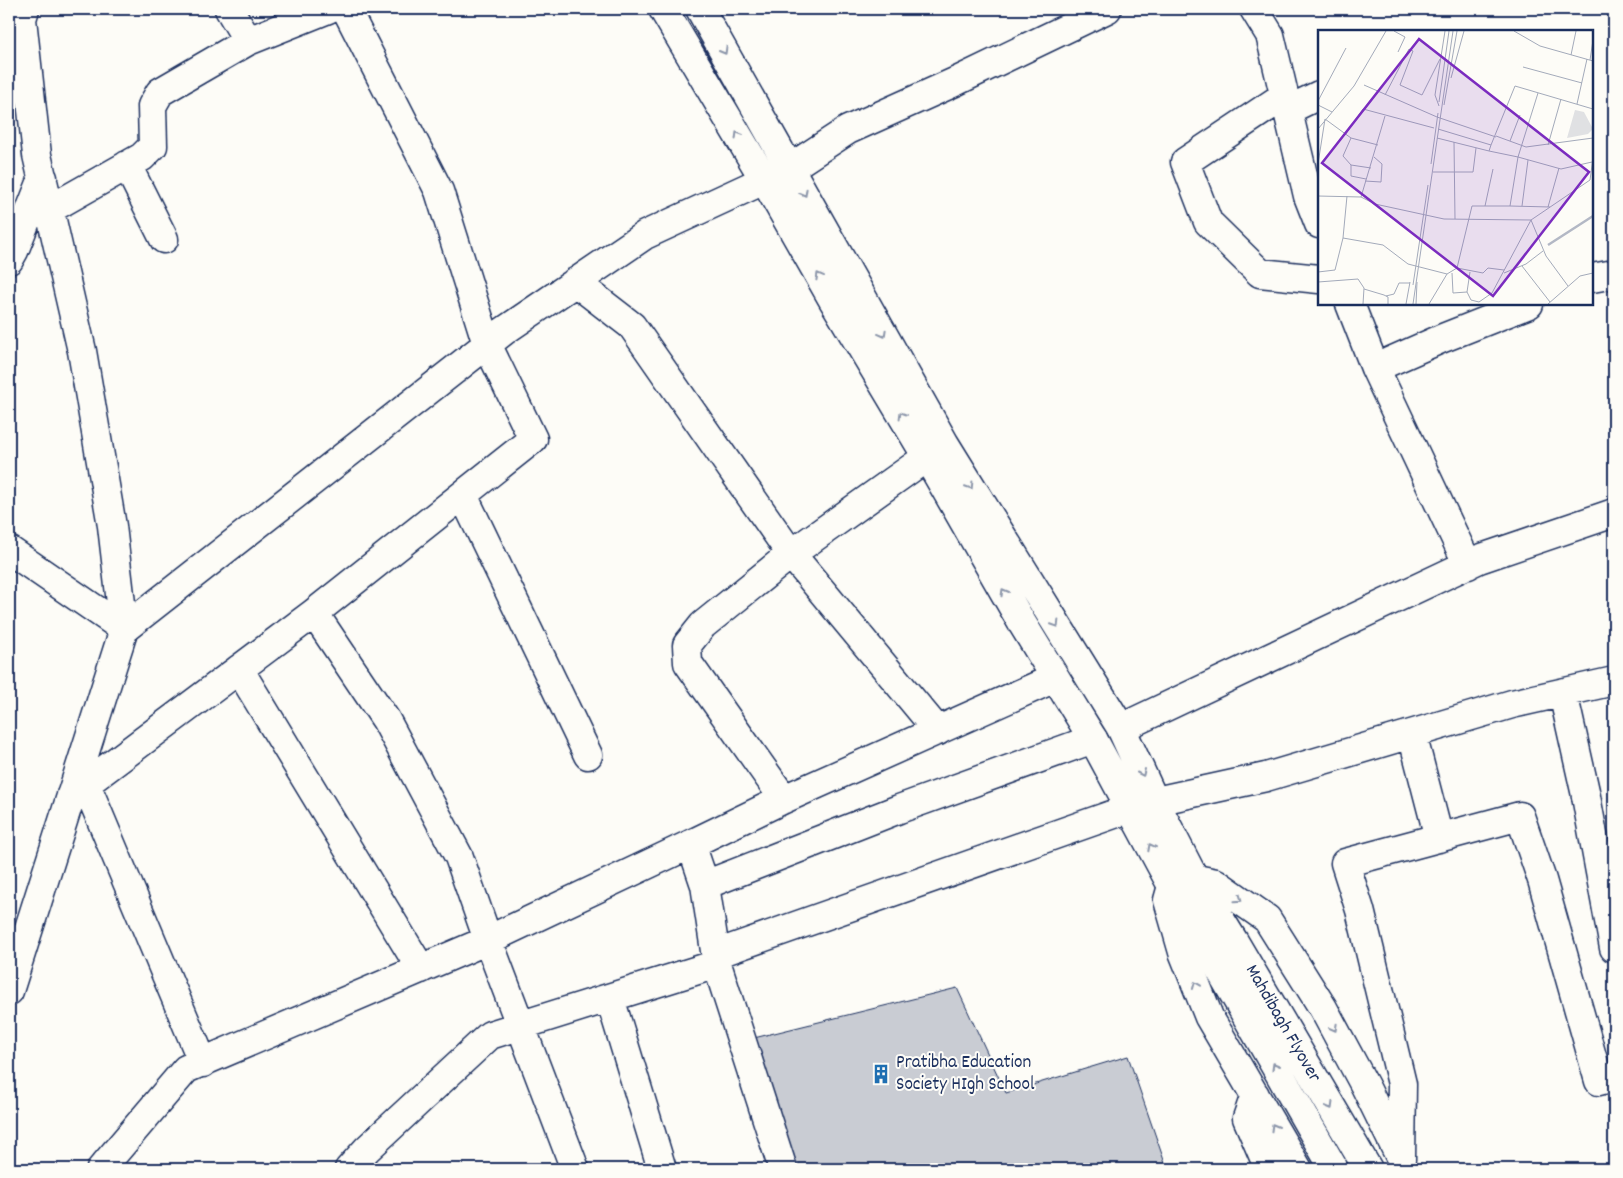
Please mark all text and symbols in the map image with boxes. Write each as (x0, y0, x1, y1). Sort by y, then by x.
inset map (1318, 30, 1593, 305)
one-way arrow (718, 46, 728, 55)
one-way arrow (734, 131, 744, 140)
one-way arrow (798, 187, 808, 196)
one-way arrow (815, 272, 825, 281)
one-way arrow (877, 329, 887, 338)
one-way arrow (898, 412, 908, 421)
one-way arrow (964, 480, 974, 489)
one-way arrow (1000, 589, 1010, 598)
one-way arrow (1050, 618, 1060, 627)
one-way arrow (1135, 768, 1146, 777)
one-way arrow (1147, 843, 1157, 852)
one-way arrow (1233, 893, 1242, 902)
street label: Mahdibagh Flyover (1237, 960, 1327, 1088)
one-way arrow (1192, 981, 1202, 990)
one-way arrow (1328, 1023, 1338, 1032)
place label: Pratibha Education Society HIgh School (896, 1050, 1035, 1099)
building icon: Pratibha Education Society HIgh School (870, 1063, 892, 1085)
one-way arrow (1271, 1063, 1281, 1072)
one-way arrow (1324, 1100, 1334, 1109)
one-way arrow (1270, 1124, 1280, 1133)

